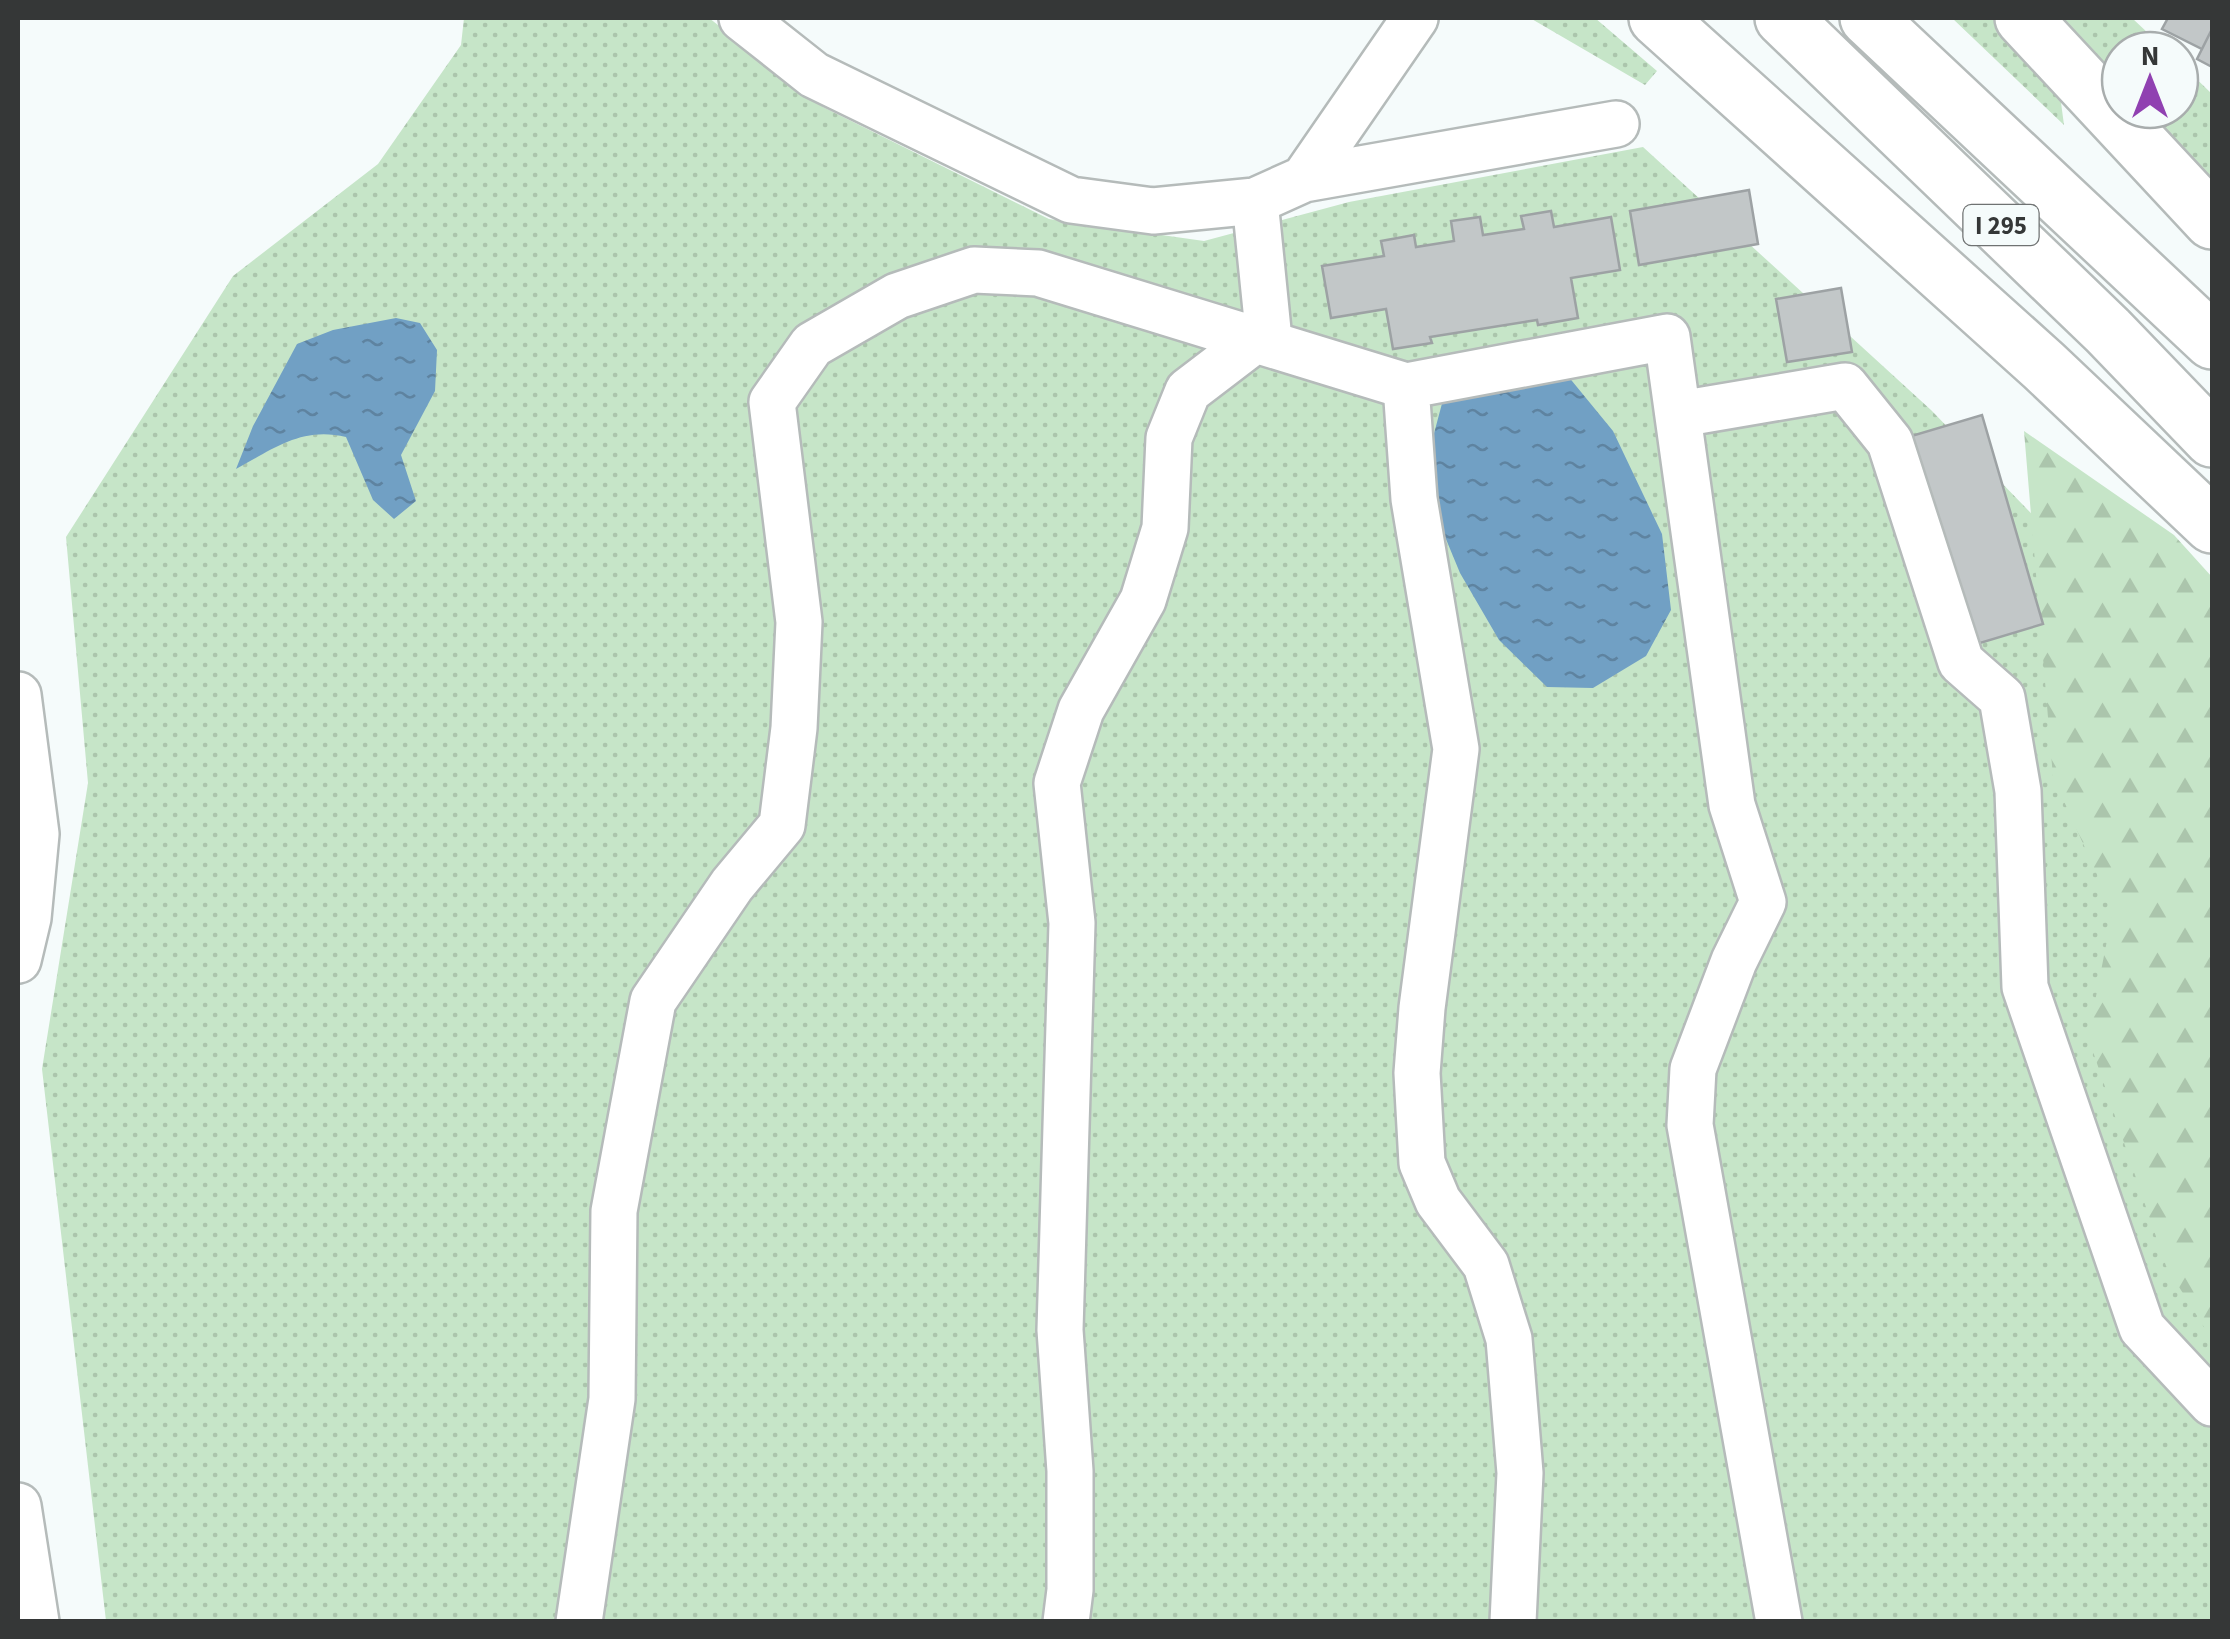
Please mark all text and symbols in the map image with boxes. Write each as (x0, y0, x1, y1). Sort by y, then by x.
north arrow (2100, 30, 2200, 130)
text: N (2141, 36, 2159, 76)
road number: I 295 (1964, 205, 2038, 245)

